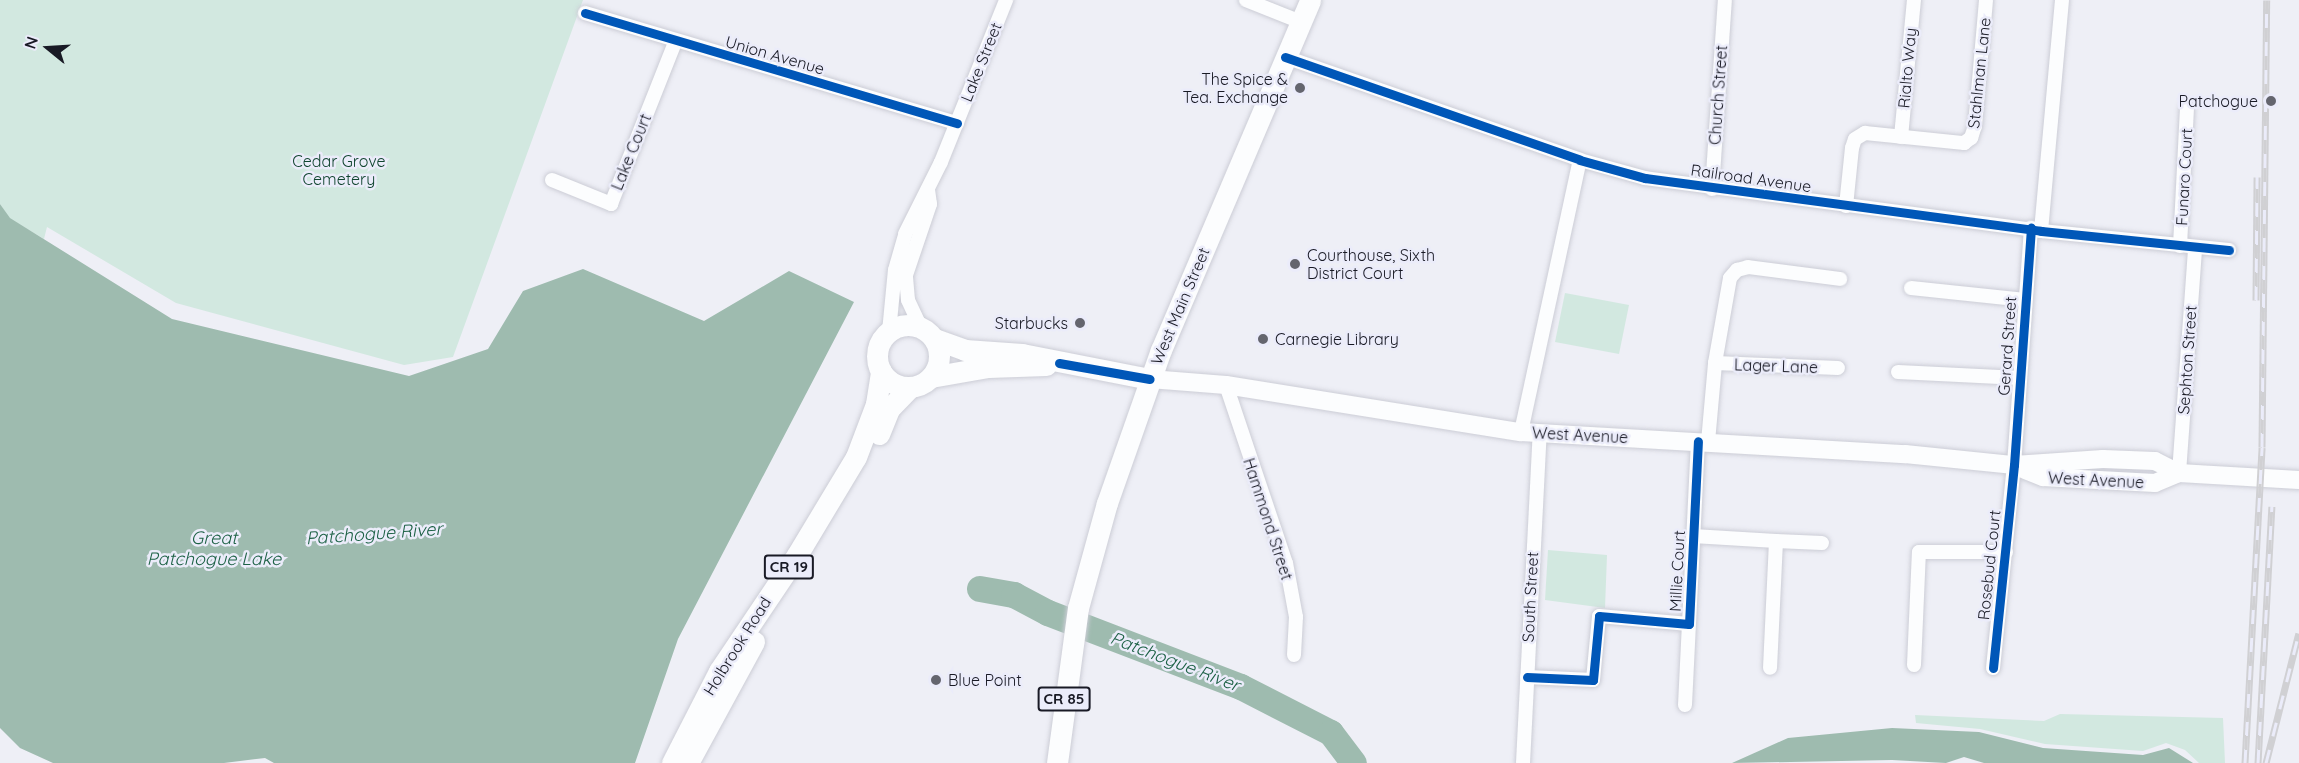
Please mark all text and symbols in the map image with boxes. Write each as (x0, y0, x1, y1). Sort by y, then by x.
street label: Stahlman Lane (1964, 17, 1994, 129)
north arrow (18, 18, 78, 78)
street label: Lake Street (956, 20, 1006, 104)
street label: Rialto Way (1894, 27, 1920, 109)
street label: Union Avenue (723, 32, 827, 78)
text: N (20, 34, 42, 51)
street label: Church Street (1705, 44, 1731, 146)
place label: The Spice & Tea. Exchange (1183, 69, 1288, 107)
marker: The Spice & Tea. Exchange (1293, 81, 1307, 95)
place label: Patchogue (2178, 91, 2258, 111)
marker: Patchogue (2262, 92, 2280, 110)
street label: Lake Court (607, 111, 655, 193)
street label: Funaro Court (2172, 128, 2196, 226)
park label: Cedar Grove Cemetery (292, 151, 386, 189)
street label: Railroad Avenue (1689, 160, 1813, 196)
street label: West Main Street (1147, 245, 1213, 367)
place label: Courthouse, Sixth District Court (1307, 245, 1435, 283)
marker: Courthouse, Sixth District Court (1288, 257, 1302, 271)
street label: Gerard Street (1994, 296, 2020, 396)
street label: Sephton Street (2174, 305, 2200, 415)
place label: Starbucks (995, 313, 1068, 333)
marker: Starbucks (1073, 316, 1087, 330)
place label: Carnegie Library (1275, 329, 1399, 349)
marker: Carnegie Library (1256, 332, 1270, 346)
street label: Lager Lane (1734, 355, 1818, 377)
street label: West Avenue (1531, 423, 1629, 447)
street label: Hammond Street (1239, 456, 1297, 582)
street label: West Avenue (2047, 468, 2145, 492)
street label: Rosebud Court (1974, 509, 2004, 621)
water label: Patchogue River (305, 518, 443, 550)
water label: Great Patchogue Lake (147, 528, 281, 570)
street label: Millie Court (1665, 530, 1689, 612)
street label: South Street (1518, 551, 1542, 643)
road number: CR 19 (764, 555, 814, 579)
street label: Holbrook Road (699, 593, 775, 699)
water label: Patchogue River (1107, 627, 1243, 697)
place label: Blue Point (948, 670, 1022, 690)
marker: Blue Point (929, 673, 943, 687)
road number: CR 85 (1037, 687, 1091, 711)

